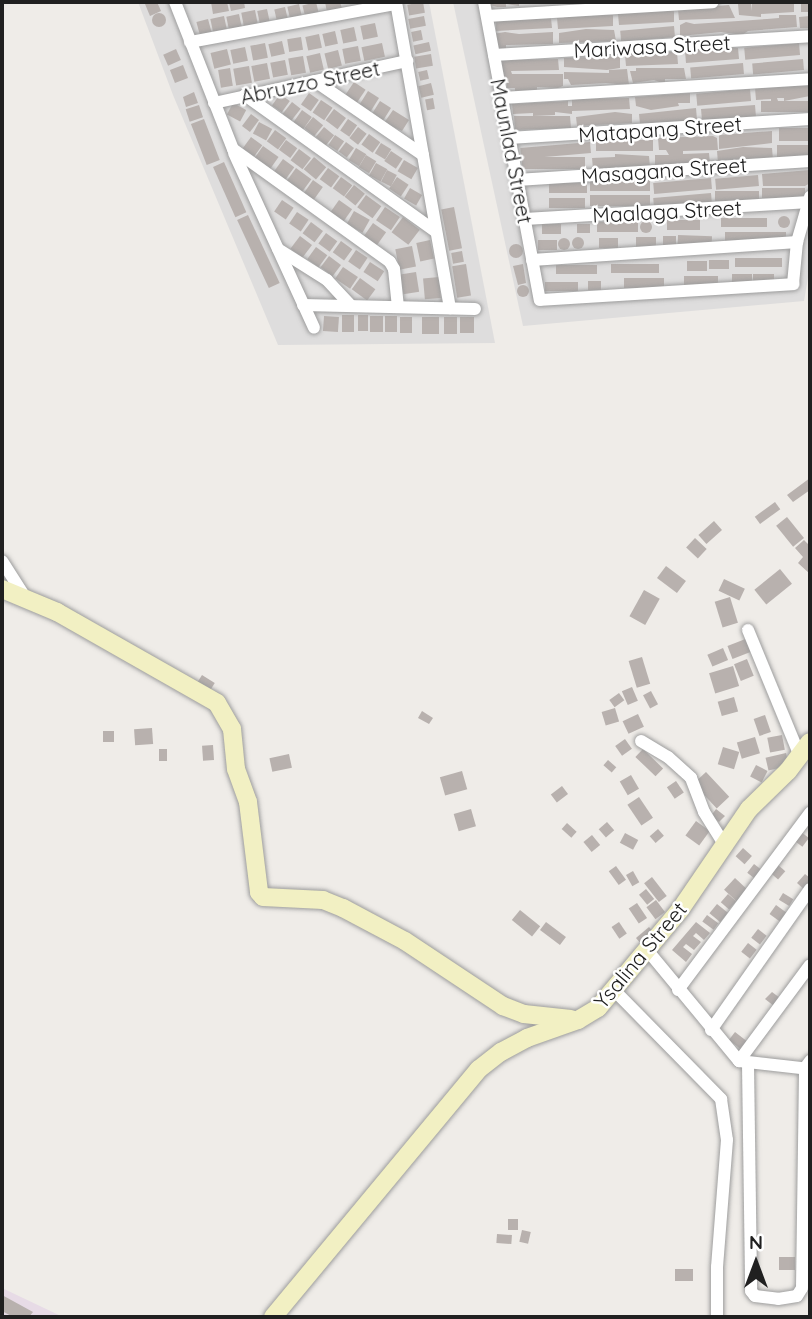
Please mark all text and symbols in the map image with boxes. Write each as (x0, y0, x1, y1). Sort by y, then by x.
street label: Mariwasa Street (573, 29, 731, 63)
street label: Abruzzo Street (238, 55, 382, 109)
street label: Maunlad Street (486, 76, 538, 226)
street label: Matapang Street (577, 111, 743, 147)
street label: Masagana Street (580, 152, 748, 188)
street label: Maalaga Street (592, 195, 742, 227)
street label: Ysalina Street (588, 897, 692, 1013)
north arrow (721, 1228, 791, 1298)
text: N (749, 1230, 763, 1254)

